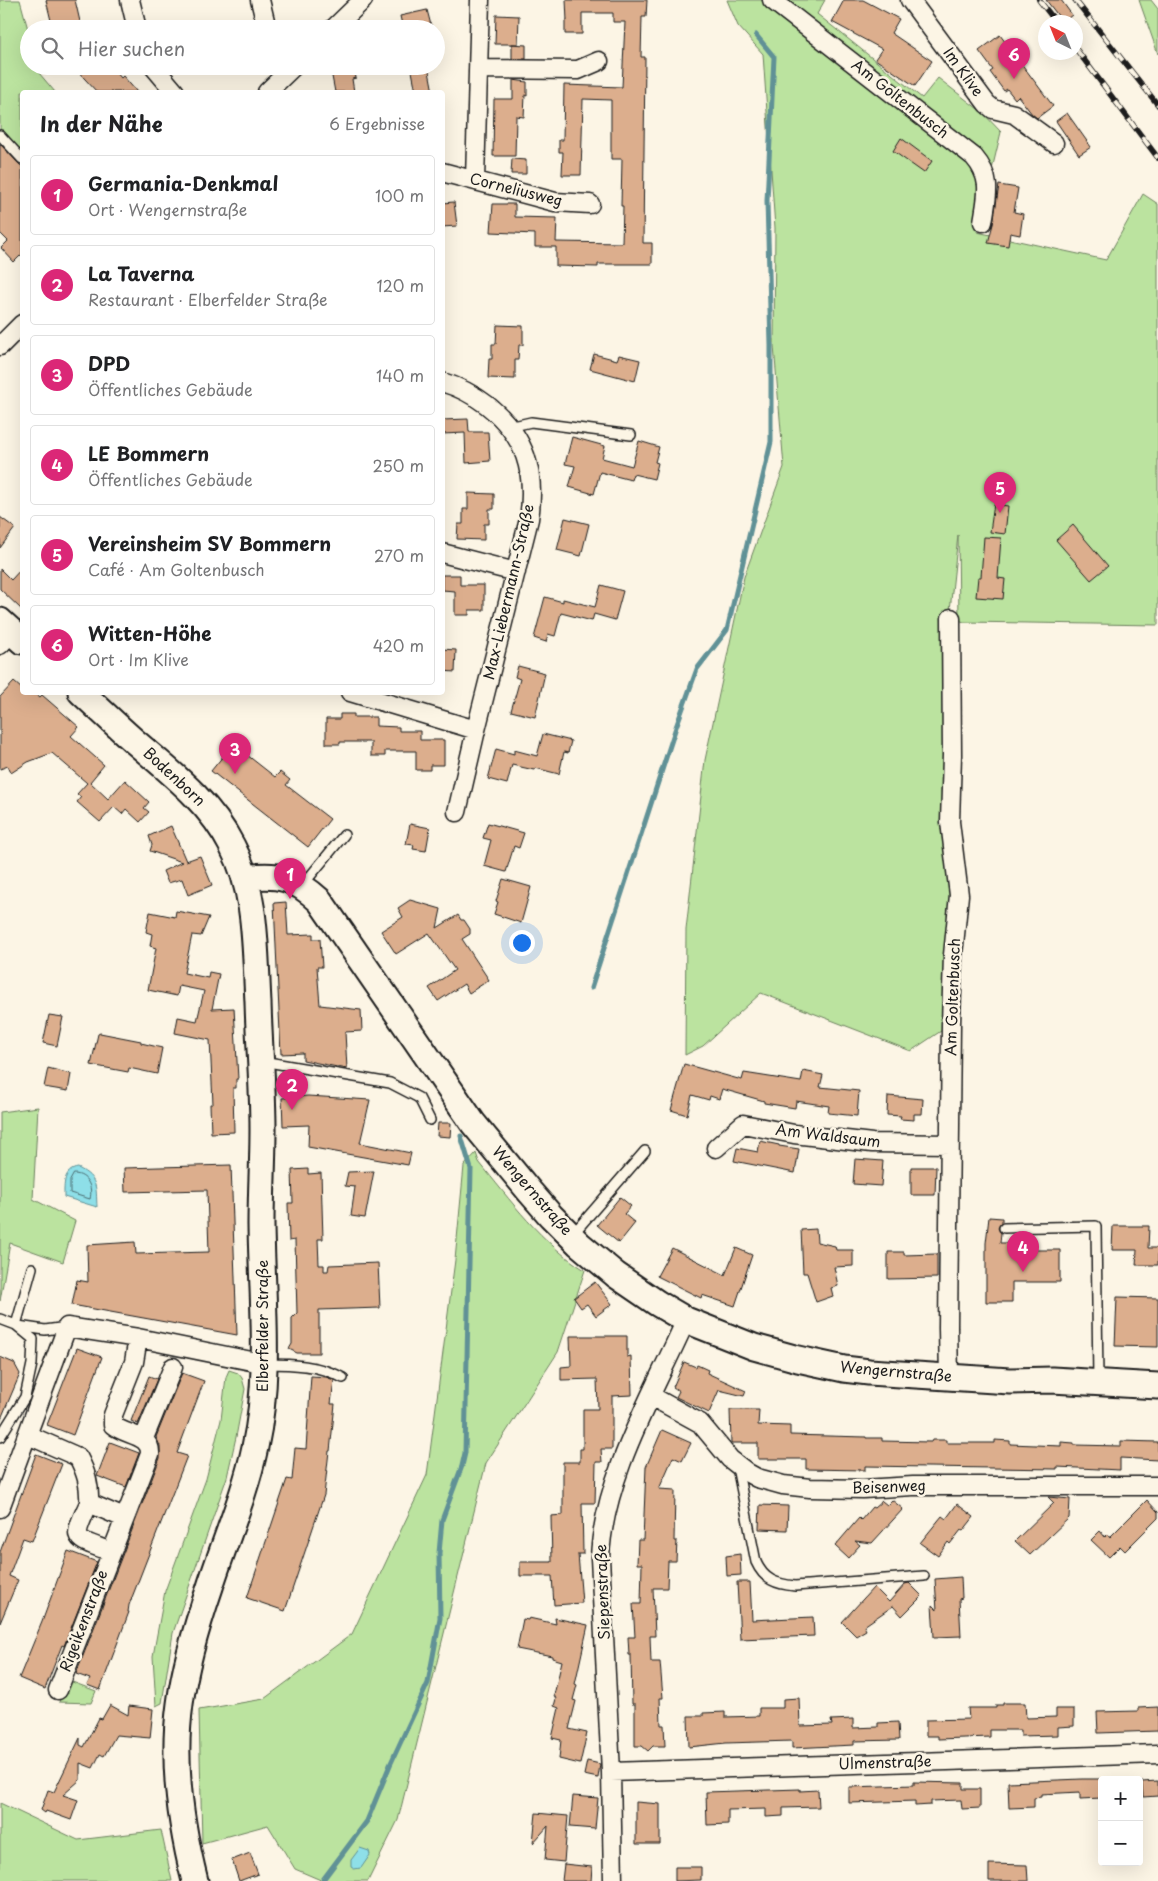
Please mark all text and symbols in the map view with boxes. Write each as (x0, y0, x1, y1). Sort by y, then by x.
north arrow (1038, 15, 1083, 60)
search box (20, 20, 445, 75)
icon: search (38, 34, 66, 62)
text: Hier suchen (78, 34, 185, 62)
pin: 6 (998, 38, 1030, 79)
street label: Im Klive (938, 42, 990, 101)
street label: Am Goltenbusch (847, 53, 954, 143)
text: In der Nähe (40, 107, 162, 139)
text: 6 Ergebnisse (329, 111, 425, 135)
street label: Corneliusweg (467, 166, 565, 211)
text: Germania-Denkmal (88, 169, 278, 197)
text: 1 (53, 183, 61, 207)
text: 100 m (375, 183, 424, 207)
text: Ort · Wengernstraße (88, 197, 247, 221)
text: La Taverna (88, 259, 195, 287)
text: 2 (51, 273, 63, 297)
text: 120 m (377, 273, 424, 297)
text: Restaurant · Elberfelder Straße (88, 287, 328, 311)
text: DPD (88, 349, 130, 377)
text: 3 (52, 363, 62, 387)
text: 140 m (376, 363, 424, 387)
text: Öffentliches Gebäude (88, 377, 253, 401)
text: LE Bommern (88, 439, 209, 467)
text: 4 (52, 453, 62, 477)
text: 250 m (373, 453, 424, 477)
text: Öffentliches Gebäude (88, 467, 253, 491)
pin: 5 (984, 472, 1016, 513)
street label: Max-Liebermann-Straße (476, 502, 539, 682)
text: Vereinsheim SV Bommern (88, 529, 331, 557)
text: 5 (52, 543, 62, 567)
text: 270 m (374, 543, 424, 567)
text: Café · Am Goltenbusch (88, 557, 265, 581)
text: Witten-Höhe (88, 619, 212, 647)
text: 6 (51, 633, 63, 657)
text: 420 m (373, 633, 424, 657)
text: Ort · Im Klive (88, 647, 189, 671)
pin: 3 (219, 733, 251, 774)
street label: Bodenborn (139, 741, 211, 811)
pin: 1 (274, 858, 306, 899)
your location (509, 930, 535, 956)
street label: Am Goltenbusch (938, 938, 965, 1056)
pin: 2 (276, 1069, 308, 1110)
street label: Am Waldsaum (774, 1117, 882, 1152)
street label: Wengernstraße (488, 1140, 579, 1240)
pin: 4 (1007, 1231, 1039, 1272)
street label: Elberfelder Straße (250, 1260, 273, 1392)
street label: Wengernstraße (839, 1354, 953, 1387)
street label: Beisenweg (852, 1473, 926, 1498)
street label: Siepenstraße (588, 1544, 615, 1640)
street label: Rigeikenstraße (53, 1566, 113, 1675)
street label: Ulmenstraße (838, 1748, 932, 1775)
map controls (1098, 1776, 1143, 1866)
button: + (1098, 1776, 1143, 1821)
button: − (1098, 1821, 1143, 1866)

